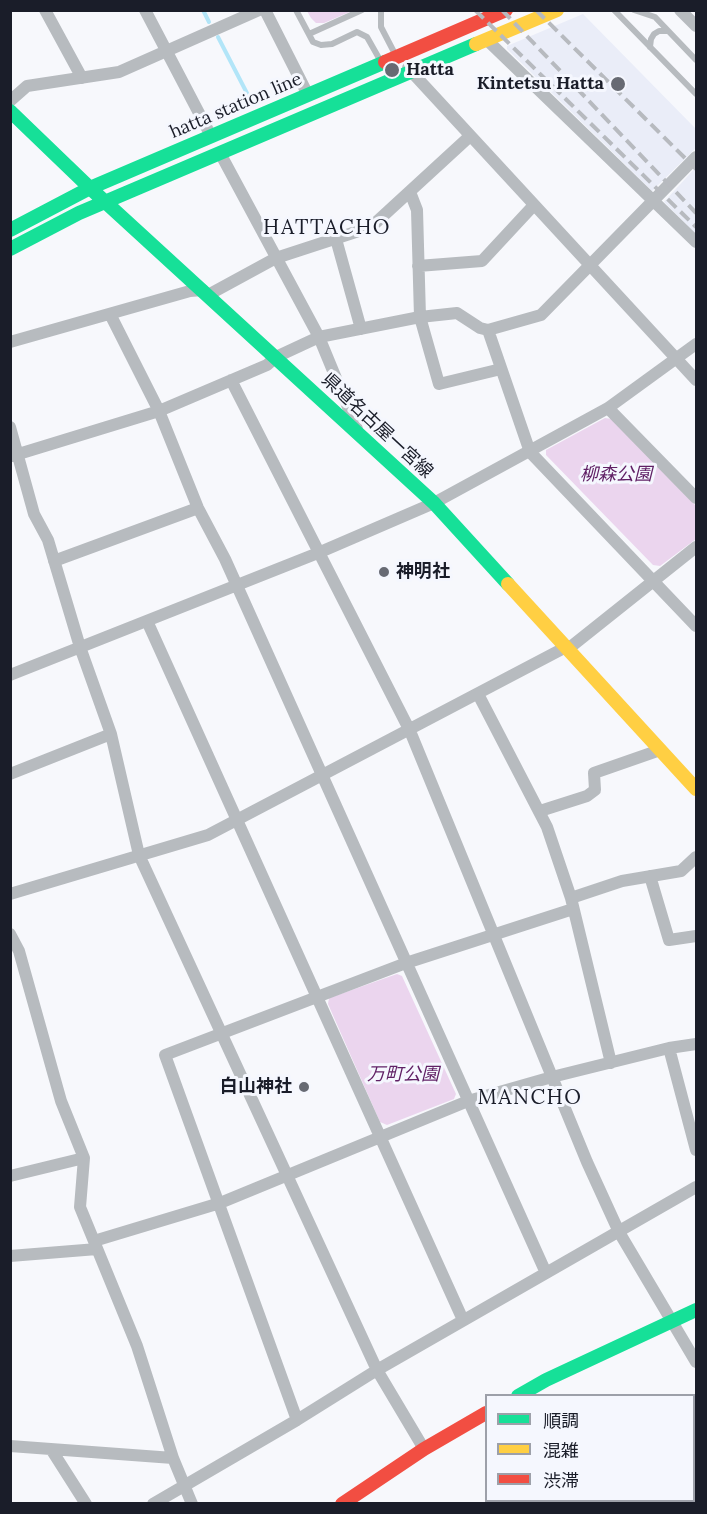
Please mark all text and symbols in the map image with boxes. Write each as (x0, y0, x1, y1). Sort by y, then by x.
place label: Hatta (406, 59, 454, 81)
marker: Hatta (383, 61, 401, 79)
street label: hatta station line (167, 68, 305, 144)
place label: Kintetsu Hatta (477, 73, 604, 95)
marker: Kintetsu Hatta (609, 75, 627, 93)
district label: HATTACHO (263, 215, 391, 241)
street label: 県道名古屋一宮線 (317, 369, 437, 483)
park label: 柳森公園 (580, 464, 652, 486)
place label: 神明社 (396, 561, 450, 583)
marker: 神明社 (377, 565, 391, 579)
park label: 万町公園 (367, 1064, 439, 1086)
place label: 白山神社 (220, 1076, 292, 1098)
marker: 白山神社 (297, 1080, 311, 1094)
district label: MANCHO (478, 1085, 582, 1111)
legend (485, 1394, 695, 1502)
text: 順調 (543, 1409, 579, 1432)
text: 混雑 (543, 1439, 579, 1462)
text: 渋滞 (543, 1469, 579, 1492)

